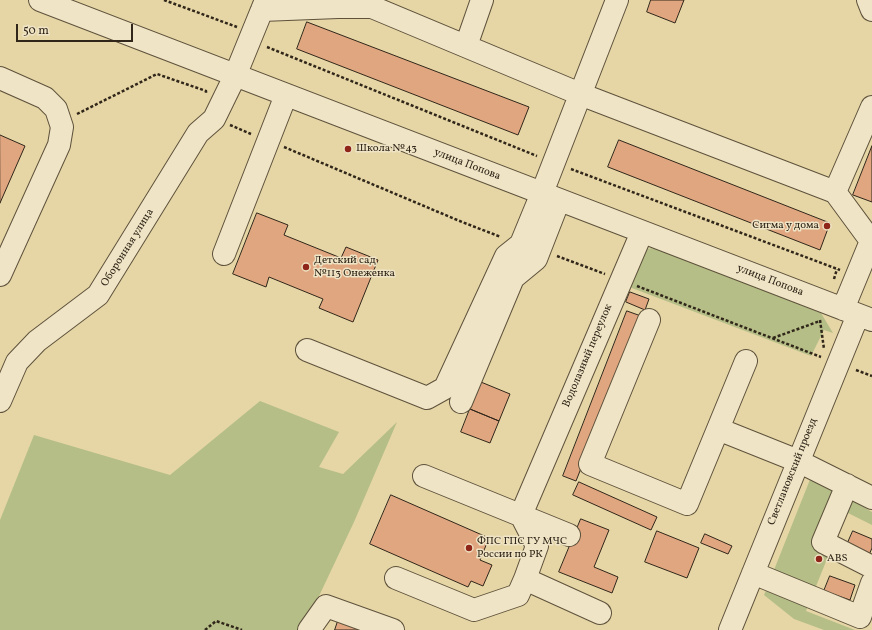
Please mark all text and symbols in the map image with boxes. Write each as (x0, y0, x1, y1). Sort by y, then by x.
scale bar (18, 16, 135, 42)
text: 50 m (23, 23, 49, 39)
place label: Школа №43 (356, 142, 417, 156)
marker: Школа №43 (343, 144, 353, 154)
street label: улица Попова (432, 146, 502, 184)
street label: Оборонная улица (99, 207, 157, 289)
place label: Сигма у дома (752, 219, 819, 233)
marker: Сигма у дома (822, 221, 832, 231)
place label: Детский сад №113 Онеженка (314, 254, 395, 280)
marker: Детский сад №113 Онеженка (301, 262, 311, 272)
street label: улица Попова (735, 262, 805, 300)
street label: Водолазный переулок (560, 302, 616, 410)
street label: Светлановский проезд (765, 417, 821, 527)
place label: ФПС ГПС ГУ МЧС России по РК (477, 535, 567, 561)
marker: ФПС ГПС ГУ МЧС России по РК (464, 543, 474, 553)
place label: ABS (827, 552, 848, 566)
marker: ABS (814, 554, 824, 564)

